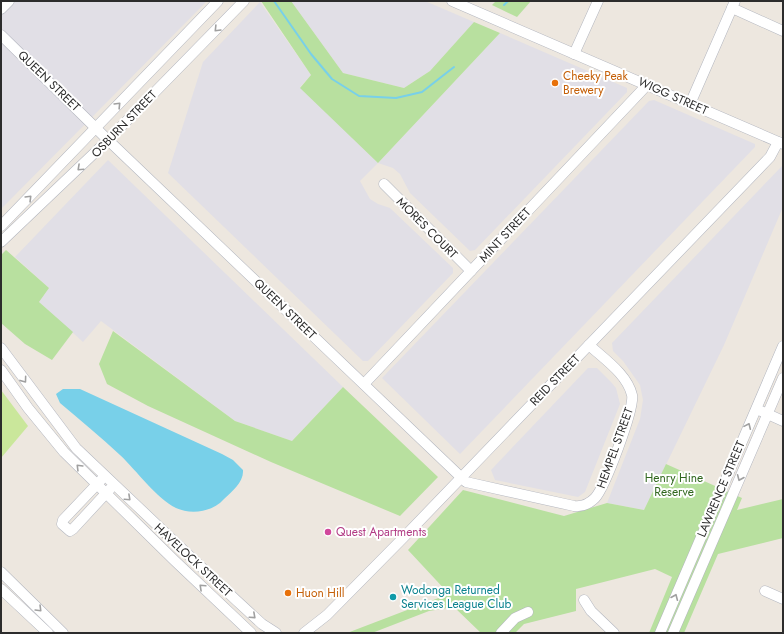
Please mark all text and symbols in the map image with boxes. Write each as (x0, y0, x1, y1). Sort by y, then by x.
one-way arrow (214, 24, 221, 32)
street label: QUEEN STREET (14, 46, 85, 116)
place label: Cheeky Peak Brewery (563, 67, 628, 99)
street label: WIGG STREET (635, 73, 711, 120)
marker: Cheeky Peak Brewery (550, 78, 560, 88)
street label: OSBURN STREET (87, 86, 161, 162)
one-way arrow (114, 102, 121, 110)
one-way arrow (77, 163, 85, 170)
street label: MORES COURT (392, 193, 462, 263)
one-way arrow (24, 195, 31, 203)
street label: MINT STREET (475, 203, 535, 266)
street label: QUEEN STREET (250, 274, 321, 344)
street label: REID STREET (526, 350, 585, 410)
one-way arrow (19, 375, 26, 382)
street label: HEMPEL STREET (592, 405, 638, 491)
one-way arrow (744, 423, 752, 430)
street label: LAWRENCE STREET (693, 438, 750, 540)
one-way arrow (76, 464, 84, 472)
park label: Henry Hine Reserve (645, 469, 703, 501)
one-way arrow (737, 474, 745, 481)
one-way arrow (123, 493, 131, 501)
street label: HAVELOCK STREET (150, 519, 236, 601)
place label: Quest Apartments (336, 523, 427, 541)
marker: Quest Apartments (323, 527, 333, 537)
place label: Wodonga Returned Services League Club (401, 581, 512, 613)
one-way arrow (199, 584, 207, 592)
place label: Huon Hill (296, 584, 345, 602)
marker: Huon Hill (283, 588, 293, 598)
marker: Wodonga Returned Services League Club (388, 592, 398, 602)
one-way arrow (671, 594, 679, 601)
one-way arrow (34, 604, 42, 612)
one-way arrow (248, 611, 256, 619)

